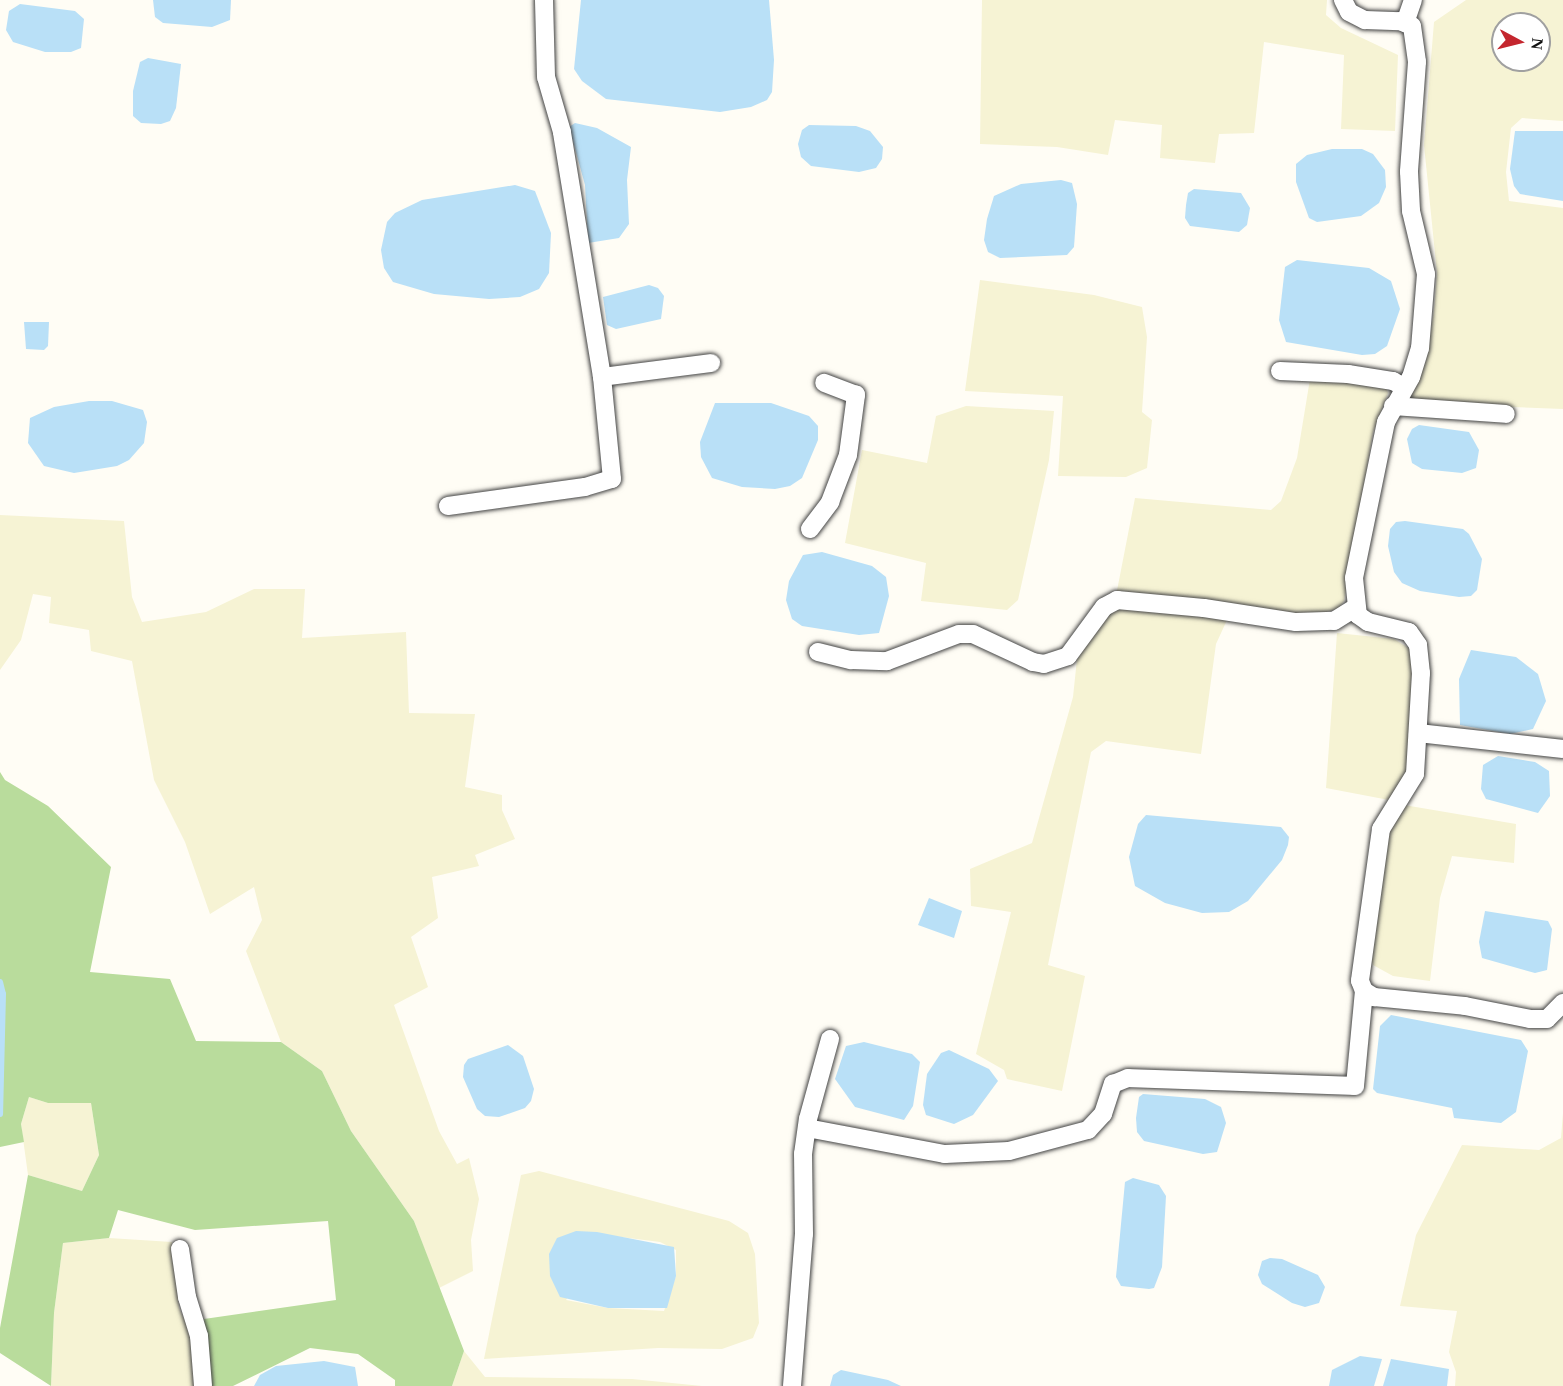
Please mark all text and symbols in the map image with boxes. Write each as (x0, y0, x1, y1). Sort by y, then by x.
north arrow (1491, 12, 1551, 72)
text: N (1528, 37, 1547, 51)

